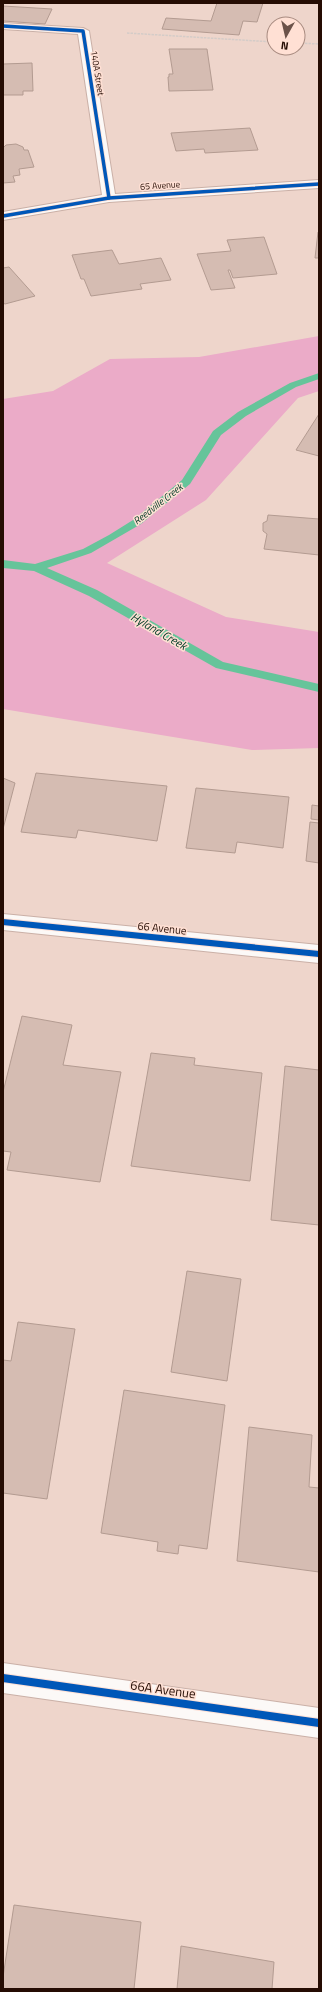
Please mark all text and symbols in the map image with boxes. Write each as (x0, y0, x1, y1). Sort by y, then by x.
north arrow (266, 16, 306, 56)
text: N (280, 37, 289, 54)
street label: 140A Street (88, 49, 108, 97)
street label: 65 Avenue (139, 177, 181, 193)
water label: Reedville Creek (130, 479, 187, 528)
water label: Hyland Creek (127, 607, 192, 656)
street label: 66 Avenue (137, 917, 188, 939)
street label: 66A Avenue (129, 1675, 197, 1703)

